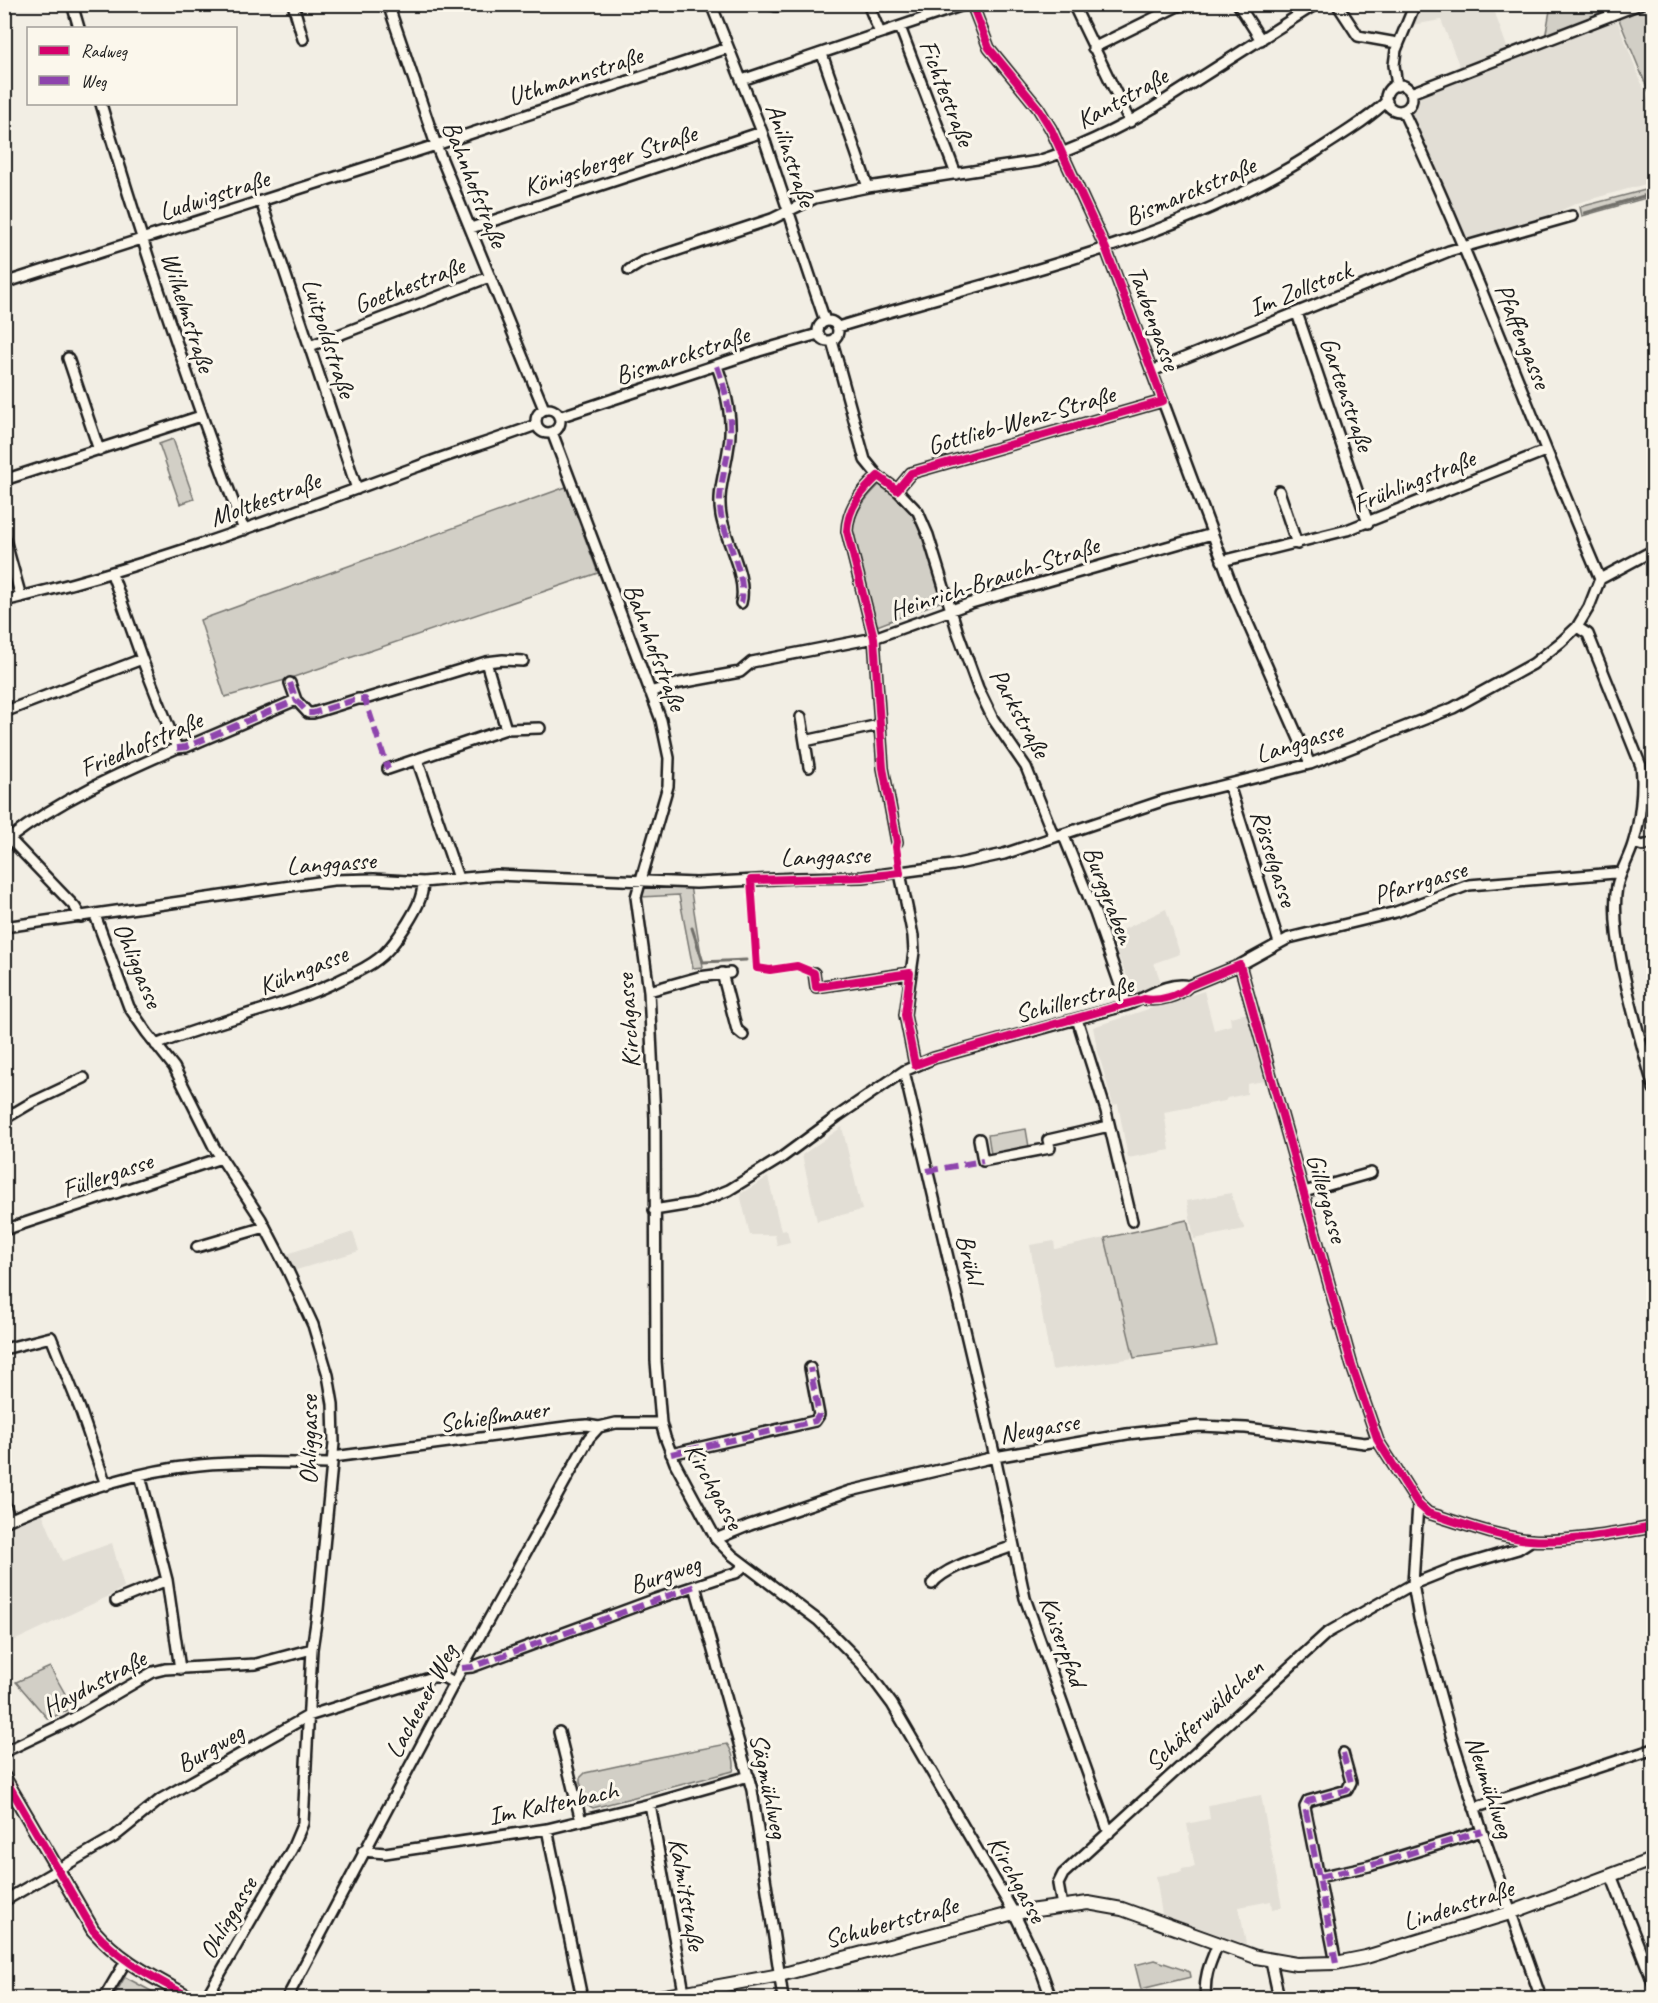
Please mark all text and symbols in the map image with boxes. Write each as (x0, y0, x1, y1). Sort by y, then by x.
legend (27, 27, 237, 105)
street label: Fichtestraße (912, 35, 983, 153)
street label: Uthmannstraße (504, 38, 649, 113)
text: Radweg (81, 40, 129, 62)
street label: Kantstraße (1070, 58, 1176, 137)
text: Weg (81, 70, 108, 92)
street label: Anilinstraße (758, 99, 825, 213)
street label: Bahnhofstraße (435, 116, 516, 254)
street label: Königsberger Straße (519, 116, 703, 204)
street label: Bismarckstraße (1120, 148, 1263, 233)
street label: Ludwigstraße (155, 161, 276, 228)
street label: Wilhelmstraße (153, 248, 224, 379)
street label: Goethestraße (349, 248, 472, 321)
street label: Im Zollstock (1244, 253, 1359, 325)
street label: Taubengasse (1120, 261, 1189, 376)
street label: Luitpoldstraße (294, 274, 365, 404)
street label: Pfaffengasse (1487, 279, 1560, 396)
street label: Bismarckstraße (611, 317, 756, 392)
street label: Gartenstraße (1312, 333, 1383, 458)
street label: Gottlieb-Wenz-Straße (923, 377, 1121, 463)
street label: Frühlingstraße (1348, 441, 1482, 520)
street label: Moltkestraße (205, 463, 327, 534)
street label: Heinrich-Brauch-Straße (885, 528, 1105, 627)
street label: Bahnhofstraße (616, 579, 695, 718)
street label: Parkstraße (982, 662, 1059, 766)
street label: Friedhofstraße (75, 702, 210, 785)
street label: Langgasse (1252, 713, 1348, 771)
street label: Rösselgasse (1243, 806, 1306, 912)
street label: Langgasse (780, 838, 872, 874)
street label: Burggraben (1075, 841, 1143, 950)
street label: Langgasse (285, 843, 378, 883)
street label: Pfarrgasse (1369, 852, 1472, 912)
street label: Ohliggasse (105, 917, 171, 1014)
street label: Kühngasse (254, 937, 354, 1003)
street label: Schillerstraße (1011, 967, 1139, 1031)
street label: Kirchgasse (608, 971, 648, 1069)
street label: Füllergasse (57, 1144, 158, 1206)
street label: Gillergasse (1299, 1150, 1356, 1248)
street label: Brühl (948, 1231, 993, 1291)
street label: Schießmauer (437, 1392, 552, 1440)
street label: Ohliggasse (292, 1394, 325, 1485)
street label: Neugasse (997, 1404, 1084, 1451)
street label: Kirchgasse (677, 1437, 752, 1537)
street label: Burgweg (625, 1546, 706, 1601)
street label: Kaiserpfad (1032, 1591, 1096, 1694)
street label: Lachener Weg (377, 1637, 466, 1764)
street label: Haydnstraße (36, 1641, 154, 1724)
street label: Schäferwäldchen (1137, 1651, 1271, 1779)
street label: Burgweg (170, 1715, 251, 1781)
street label: Sägmühlweg (742, 1731, 797, 1843)
street label: Neumühlweg (1458, 1732, 1523, 1844)
street label: Im Kaltenbach (485, 1773, 623, 1833)
street label: Kirchgasse (980, 1830, 1055, 1930)
street label: Kalmitstraße (661, 1835, 714, 1955)
street label: Ohliggasse (191, 1870, 265, 1965)
street label: Lindenstraße (1398, 1871, 1520, 1938)
street label: Schubertstraße (821, 1888, 964, 1956)

